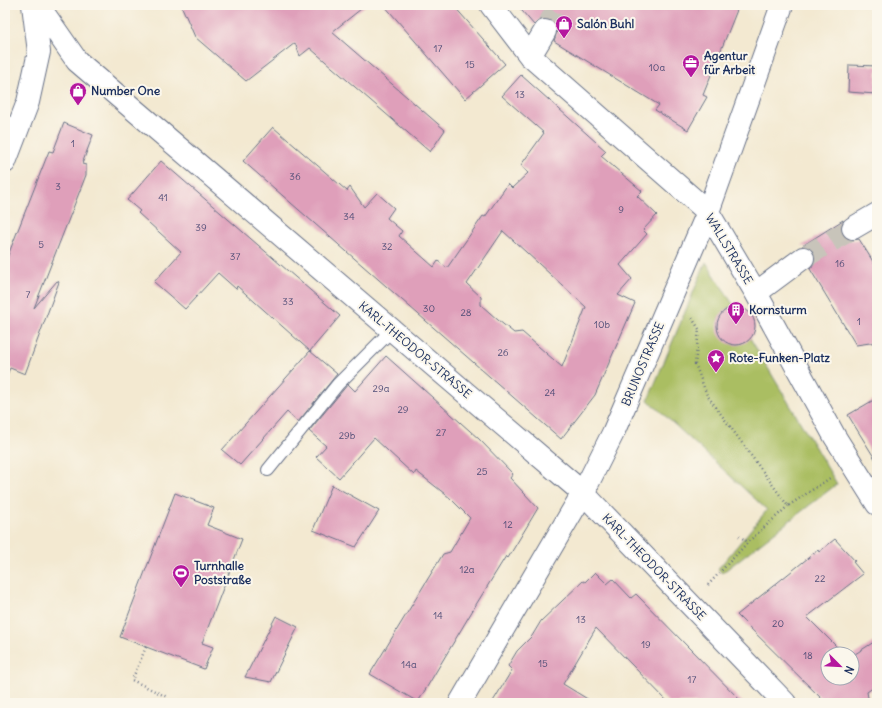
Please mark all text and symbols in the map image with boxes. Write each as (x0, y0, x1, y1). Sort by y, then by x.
shop icon: Salón Buhl (554, 14, 574, 39)
place label: Salón Buhl (577, 16, 635, 31)
house number: 17 (434, 42, 443, 55)
place label: Agentur für Arbeit (703, 48, 756, 77)
office icon: Agentur für Arbeit (681, 53, 701, 78)
house number: 15 (465, 58, 475, 71)
house number: 10a (649, 61, 665, 74)
shop icon: Number One (68, 81, 88, 106)
place label: Number One (91, 83, 161, 98)
house number: 13 (515, 88, 525, 101)
house number: 1 (71, 137, 75, 150)
house number: 36 (289, 170, 301, 183)
house number: 3 (55, 180, 61, 193)
house number: 41 (158, 191, 168, 204)
house number: 9 (618, 203, 624, 216)
house number: 34 (343, 210, 355, 223)
street label: WALLSTRASSE (702, 211, 756, 287)
house number: 39 (195, 221, 207, 234)
house number: 5 (38, 238, 44, 251)
house number: 32 (381, 240, 393, 253)
house number: 37 (230, 250, 240, 263)
house number: 16 (835, 257, 845, 270)
house number: 7 (26, 288, 31, 301)
house number: 33 (282, 295, 294, 308)
street label: KARL-THEODOR-STRASSE (356, 298, 475, 401)
building icon: Kornsturm (726, 300, 746, 325)
house number: 30 (423, 302, 435, 315)
place label: Kornsturm (749, 302, 807, 317)
house number: 28 (460, 306, 472, 319)
house number: 1 (857, 315, 861, 328)
house number: 10b (594, 318, 611, 331)
street label: BRUNOSTRASSE (618, 319, 667, 408)
house number: 26 (497, 346, 509, 359)
place icon: Rote-Funken-Platz (706, 348, 726, 373)
place label: Rote-Funken-Platz (729, 350, 830, 365)
house number: 29a (373, 382, 390, 395)
house number: 24 (544, 386, 556, 399)
house number: 29 (397, 403, 409, 416)
house number: 27 (436, 426, 446, 439)
house number: 29b (339, 429, 356, 442)
house number: 25 (476, 465, 488, 478)
street label: KARL-THEODOR-STRASSE (599, 510, 709, 623)
house number: 12 (503, 518, 513, 531)
place label: Turnhalle Poststraße (194, 558, 252, 587)
sports icon: Turnhalle Poststraße (171, 563, 191, 588)
house number: 12a (459, 563, 475, 576)
house number: 22 (815, 572, 826, 585)
house number: 14 (433, 609, 443, 622)
house number: 13 (576, 613, 586, 626)
house number: 20 (772, 617, 784, 630)
house number: 19 (641, 638, 651, 651)
north arrow (820, 646, 860, 686)
house number: 18 (803, 649, 813, 662)
house number: 15 (538, 657, 548, 670)
house number: 14a (401, 658, 417, 671)
text: N (841, 664, 857, 676)
house number: 17 (688, 673, 697, 686)

